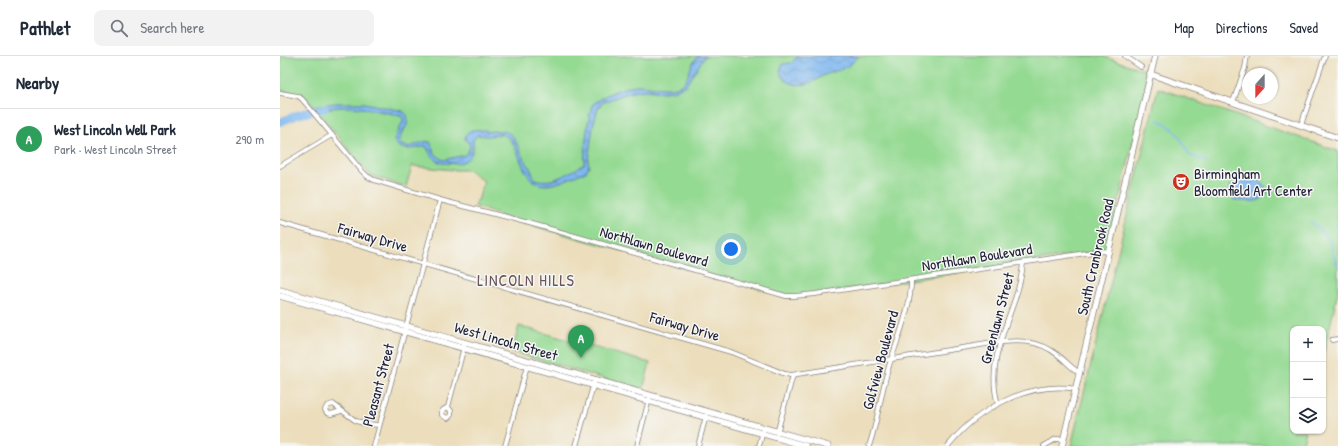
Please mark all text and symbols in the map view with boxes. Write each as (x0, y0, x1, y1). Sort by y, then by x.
search box (94, 10, 374, 46)
text: Pathlet (20, 15, 70, 41)
icon: search (108, 17, 130, 39)
text: Search here (140, 17, 204, 38)
text: Map (1174, 18, 1194, 37)
text: Directions (1216, 18, 1267, 37)
text: Saved (1289, 18, 1318, 37)
north arrow (1242, 68, 1278, 104)
text: Nearby (16, 71, 59, 94)
text: West Lincoln Well Park (54, 119, 176, 140)
text: A (26, 130, 32, 148)
text: 290 m (235, 130, 264, 148)
text: Park · West Lincoln Street (54, 140, 176, 158)
place label: Birmingham Bloomfield Art Center (1194, 163, 1313, 201)
theatre icon: Birmingham Bloomfield Art Center (1171, 172, 1191, 192)
street label: South Cranbrook Road (1071, 197, 1119, 317)
street label: Fairway Drive (335, 217, 410, 257)
street label: Northlawn Boulevard (598, 221, 711, 271)
street label: Northlawn Boulevard (920, 238, 1034, 276)
your location (721, 239, 741, 259)
district label: LINCOLN HILLS (477, 269, 575, 291)
street label: Greenlawn Street (975, 269, 1019, 366)
street label: Fairway Drive (647, 306, 722, 346)
street label: Golfview Boulevard (857, 308, 903, 412)
street label: West Lincoln Street (452, 316, 561, 366)
pin: A (568, 325, 594, 358)
map controls (1290, 326, 1326, 434)
button: + (1290, 326, 1326, 362)
street label: Pleasant Street (357, 340, 399, 429)
button: − (1290, 362, 1326, 398)
button: layers (1290, 398, 1326, 434)

